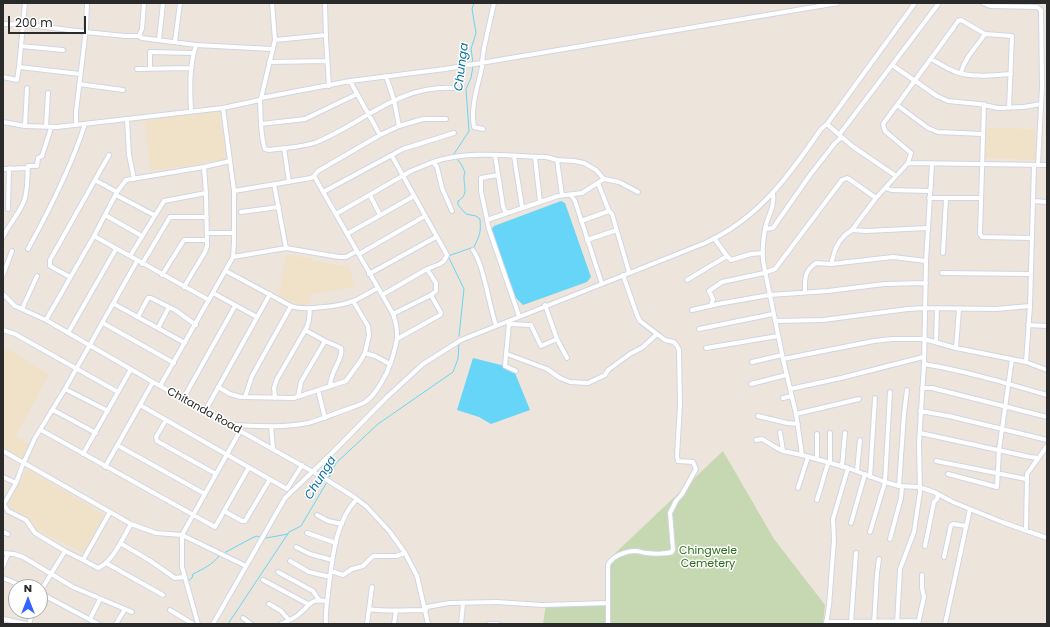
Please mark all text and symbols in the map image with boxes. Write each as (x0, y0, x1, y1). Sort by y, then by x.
scale bar (10, 8, 88, 34)
text: 200 m (15, 14, 53, 31)
water label: Chunga (452, 42, 472, 92)
street label: Chitanda Road (164, 385, 244, 437)
water label: Chunga (302, 454, 340, 502)
park label: Chingwele Cemetery (679, 544, 737, 570)
north arrow (8, 579, 48, 619)
text: N (24, 580, 32, 596)

